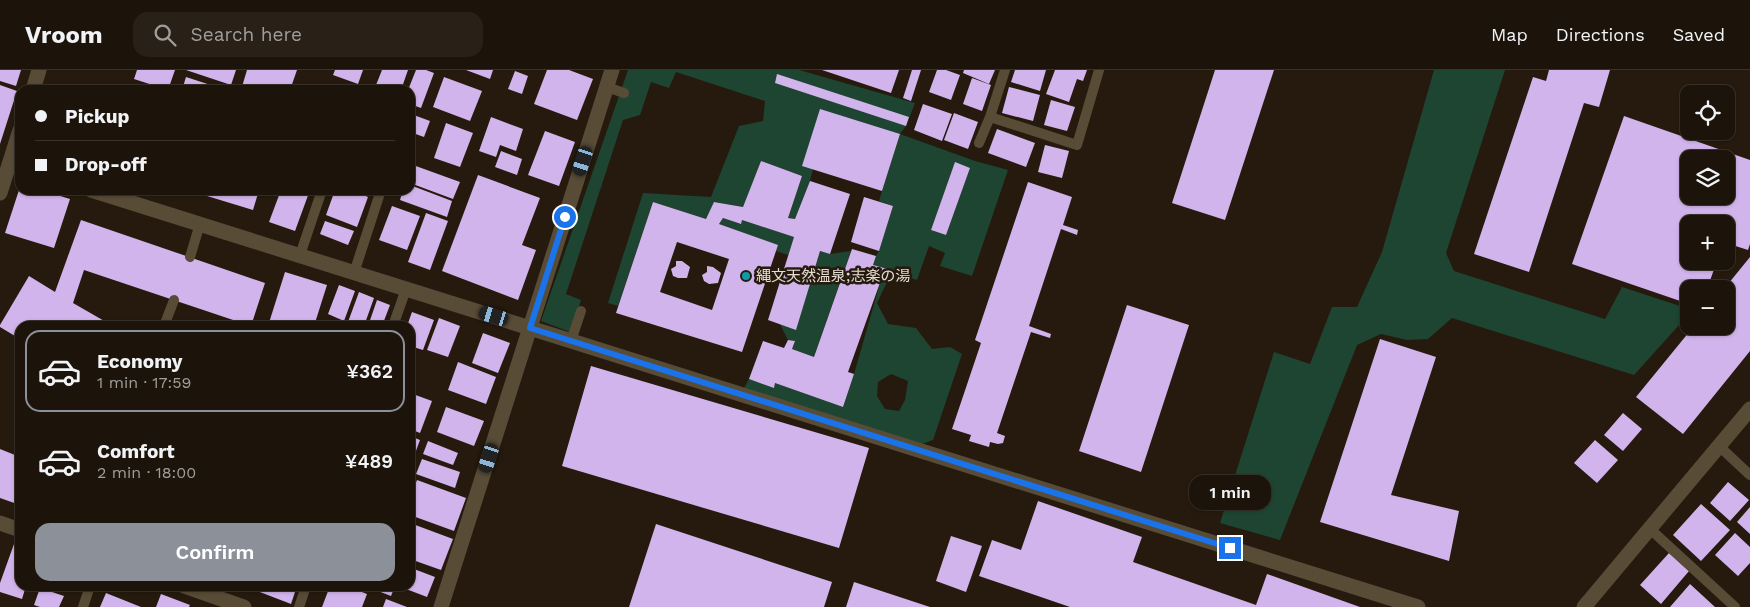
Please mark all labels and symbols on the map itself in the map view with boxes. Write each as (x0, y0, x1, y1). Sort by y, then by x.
car (571, 144, 594, 178)
route start (554, 206, 576, 228)
place label: 縄文天然温泉;志楽の湯 (756, 267, 910, 285)
marker: 縄文天然温泉;志楽の湯 (740, 270, 752, 282)
car (477, 304, 510, 328)
car (477, 441, 500, 475)
callout: 1 min (1189, 476, 1271, 510)
route end (1219, 537, 1241, 559)

